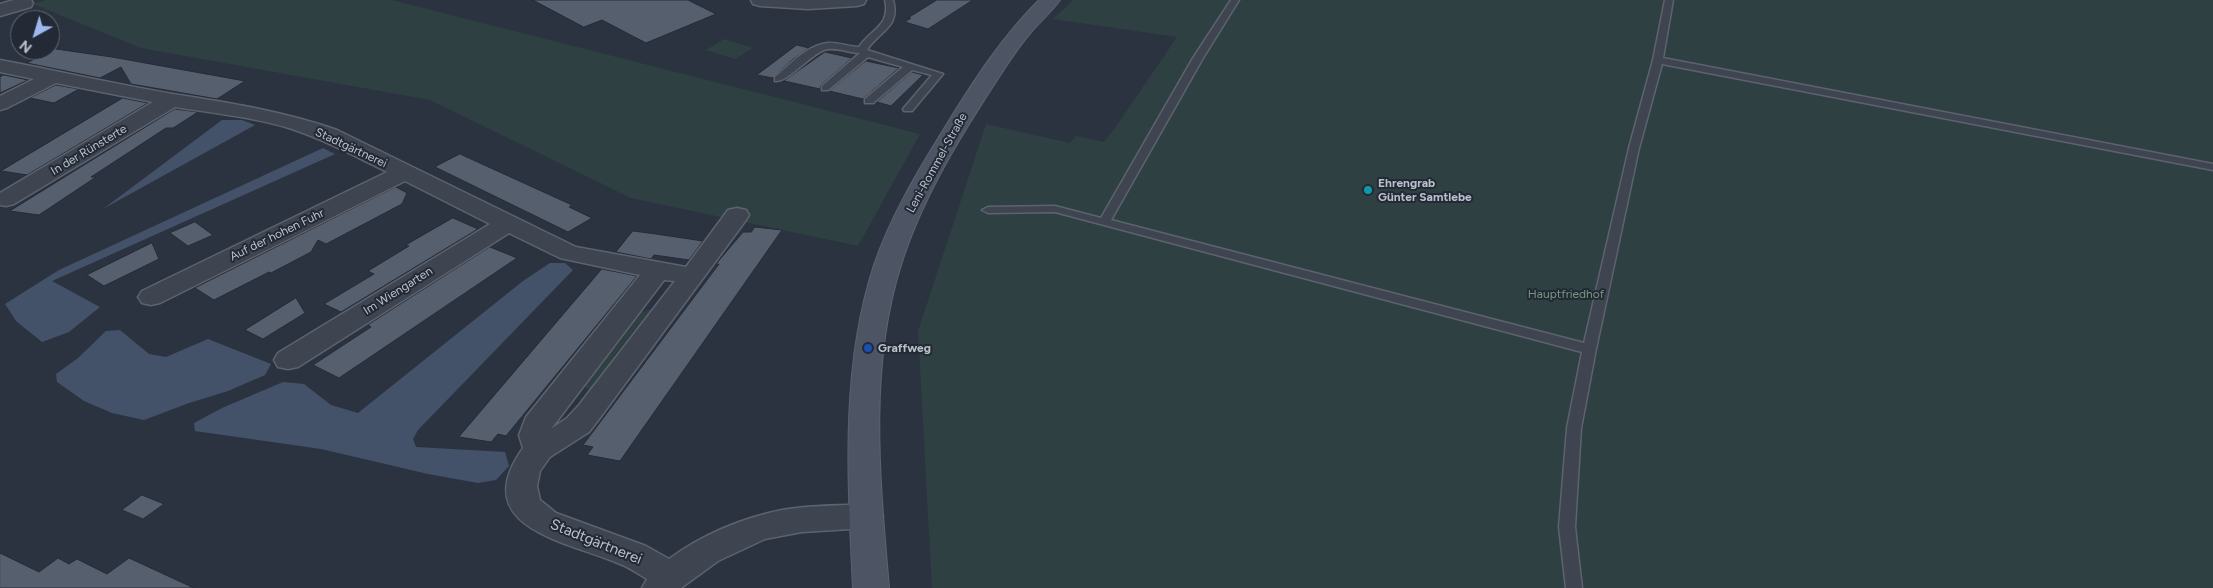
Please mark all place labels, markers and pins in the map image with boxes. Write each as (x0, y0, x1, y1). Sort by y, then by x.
place label: Ehrengrab Günter Samtlebe (1378, 176, 1472, 204)
marker: Ehrengrab Günter Samtlebe (1362, 184, 1374, 196)
place label: Graffweg (878, 341, 931, 355)
marker: Graffweg (862, 342, 874, 354)

